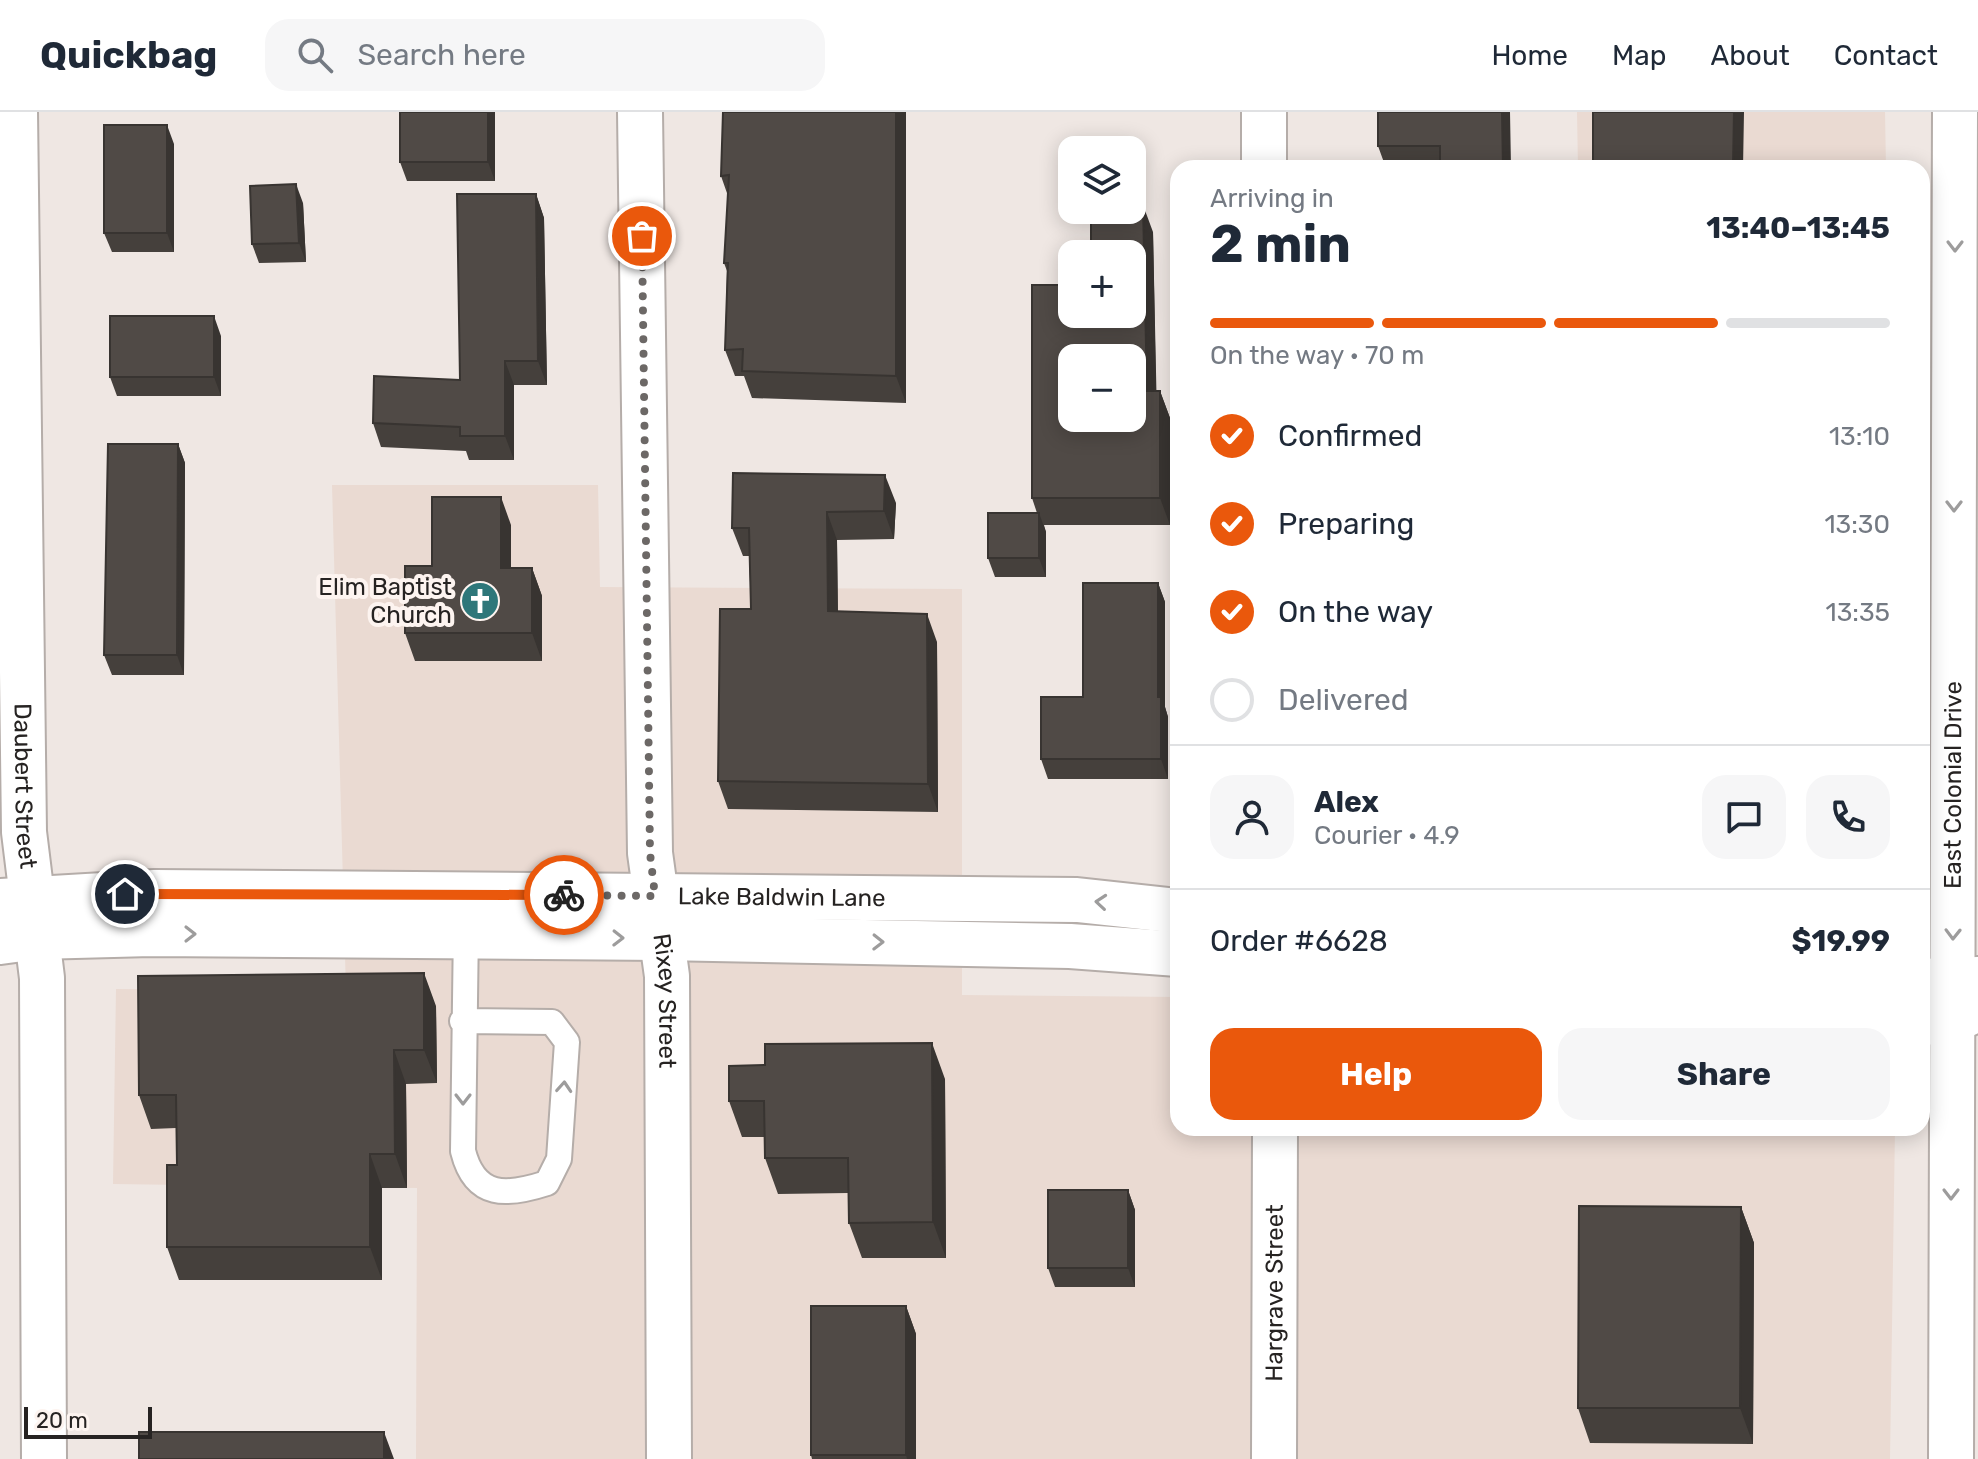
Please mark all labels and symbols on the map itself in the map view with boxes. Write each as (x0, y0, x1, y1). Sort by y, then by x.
pin (608, 202, 676, 270)
one-way arrow (1946, 240, 1964, 253)
one-way arrow (1945, 500, 1963, 513)
place label: Elim Baptist Church (318, 573, 452, 629)
church icon: Elim Baptist Church (459, 580, 501, 622)
street label: East Colonial Drive (1939, 681, 1967, 889)
street label: Daubert Street (8, 703, 42, 870)
courier (524, 855, 604, 935)
pin (91, 860, 159, 928)
street label: Lake Baldwin Lane (678, 882, 886, 912)
one-way arrow (1094, 894, 1107, 911)
one-way arrow (184, 925, 197, 943)
one-way arrow (1944, 928, 1962, 941)
one-way arrow (612, 929, 625, 947)
street label: Rixey Street (647, 932, 681, 1068)
one-way arrow (872, 934, 885, 951)
one-way arrow (555, 1080, 572, 1093)
one-way arrow (454, 1093, 471, 1106)
one-way arrow (1942, 1188, 1960, 1201)
street label: Hargrave Street (1260, 1204, 1289, 1382)
scale bar (24, 1403, 152, 1439)

